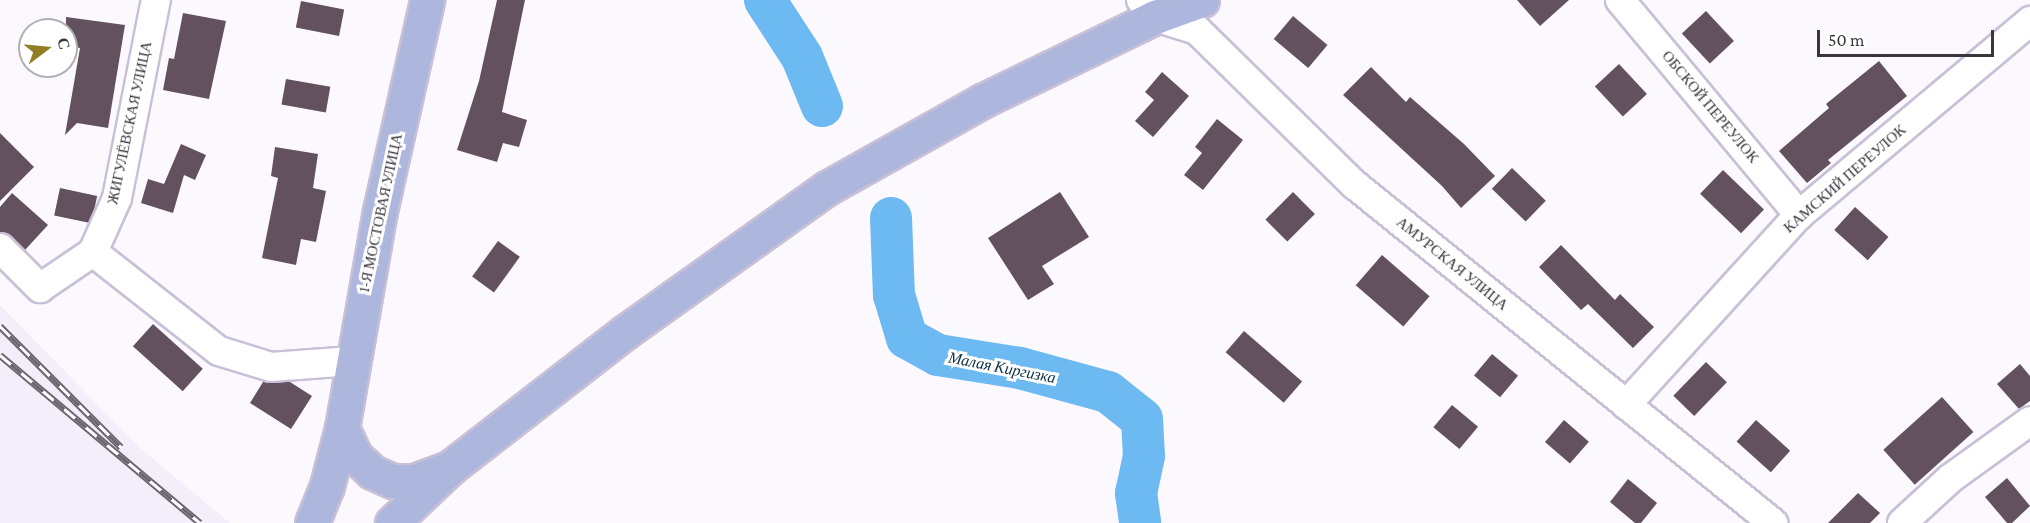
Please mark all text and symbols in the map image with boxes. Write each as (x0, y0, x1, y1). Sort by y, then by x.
north arrow (18, 18, 78, 78)
scale bar (1820, 18, 1997, 56)
text: 50 m (1828, 30, 1865, 50)
text: С (54, 36, 74, 51)
street label: ЖИГУЛЁВСКАЯ УЛИЦА (104, 40, 156, 206)
street label: ОБСКОЙ ПЕРЕУЛОК (1658, 47, 1762, 167)
street label: КАМСКИЙ ПЕРЕУЛОК (1780, 121, 1910, 237)
street label: 1-Я МОСТОВАЯ УЛИЦА (355, 132, 407, 294)
street label: АМУРСКАЯ УЛИЦА (1392, 213, 1512, 315)
water label: Малая Киргизка (947, 348, 1057, 388)

